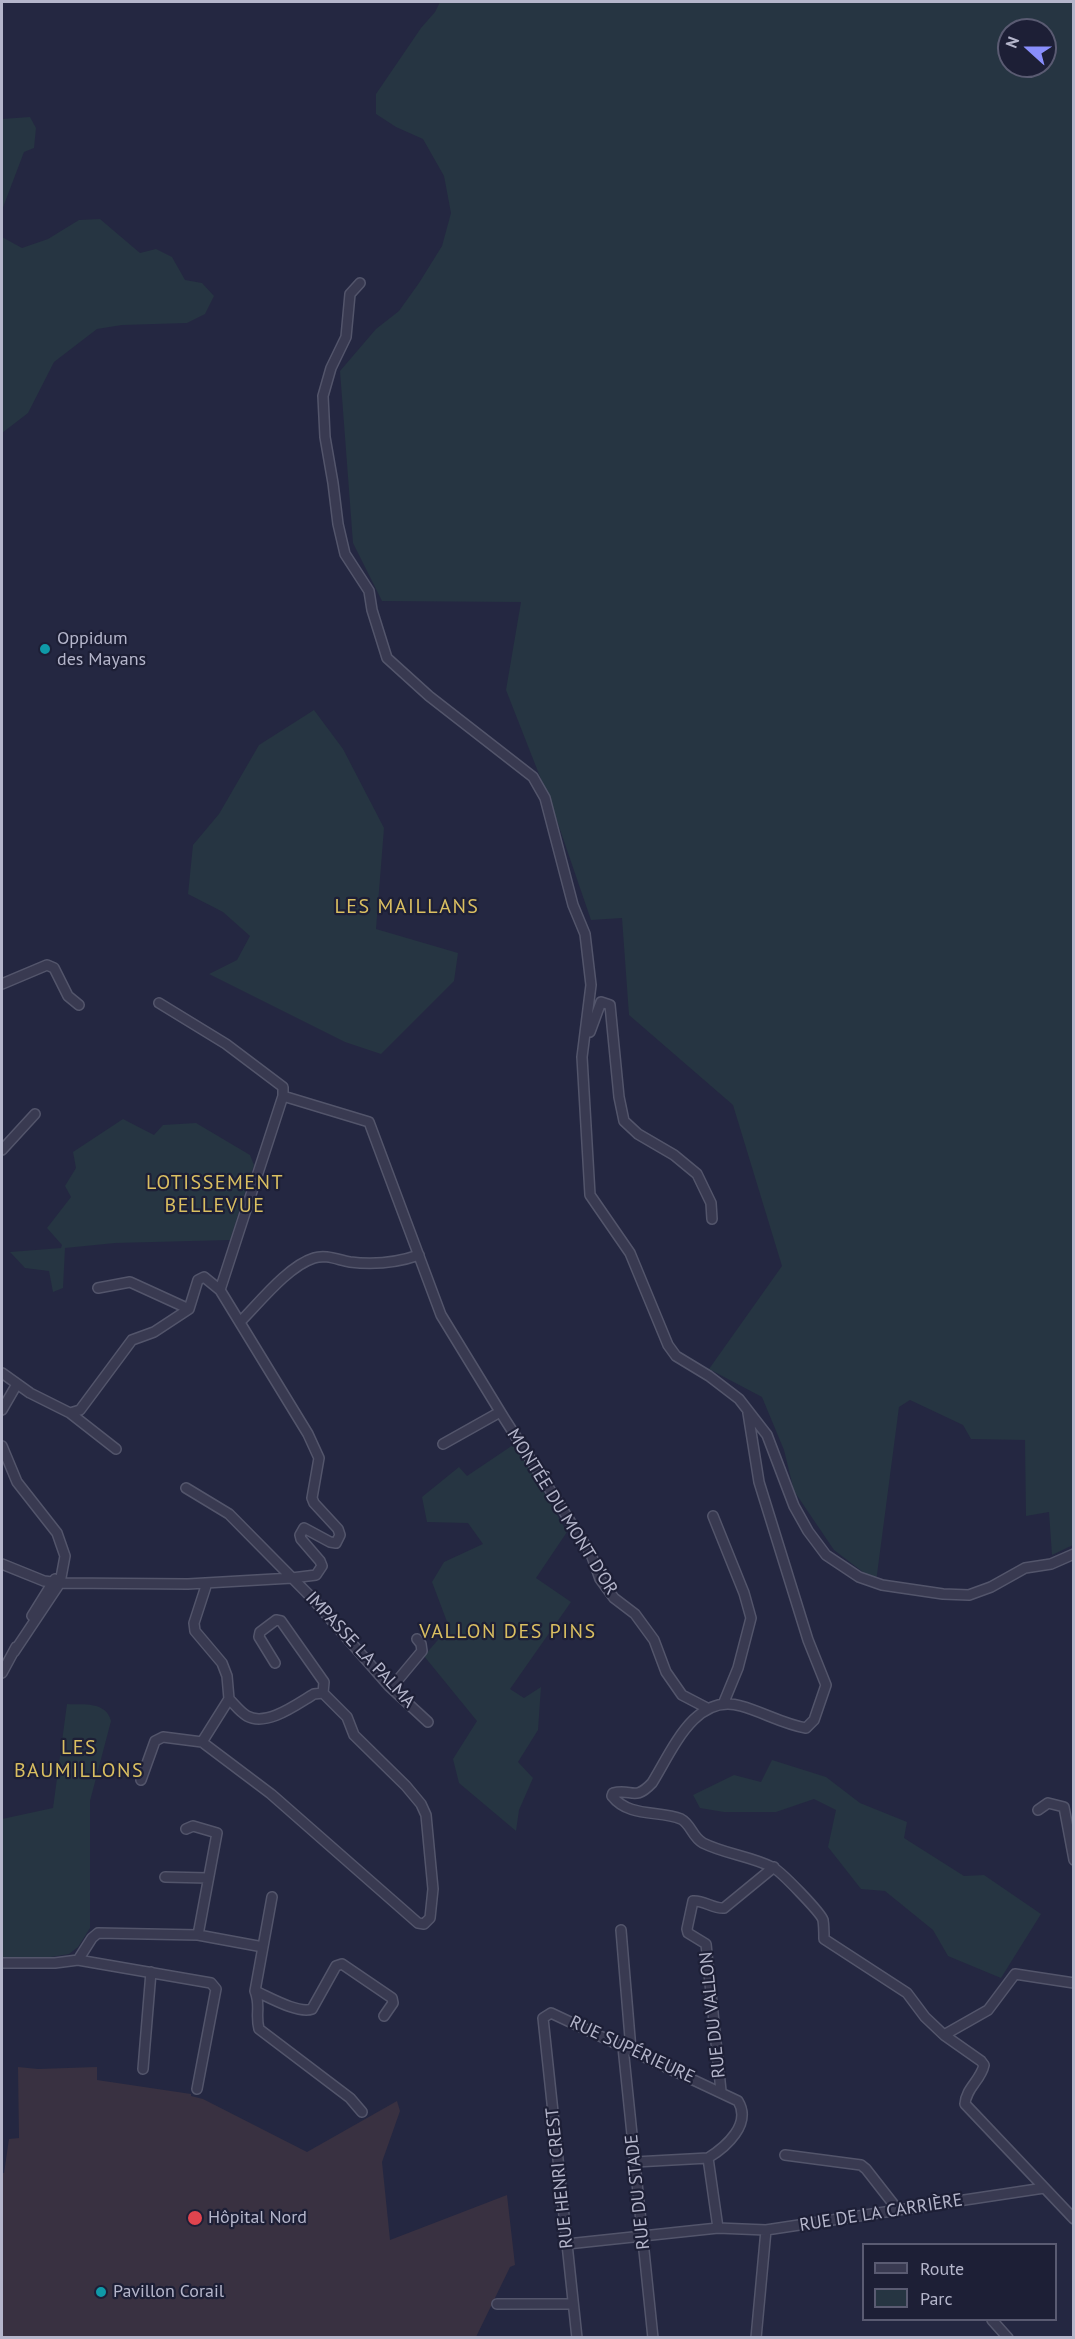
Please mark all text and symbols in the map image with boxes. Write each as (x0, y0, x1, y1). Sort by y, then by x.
north arrow (997, 18, 1057, 78)
text: N (1001, 34, 1023, 51)
place label: Oppidum des Mayans (57, 628, 146, 670)
marker: Oppidum des Mayans (38, 642, 52, 656)
district label: LES MAILLANS (335, 895, 479, 919)
district label: LOTISSEMENT BELLEVUE (146, 1171, 284, 1218)
street label: MONTÉE DU MONT D'OR (502, 1425, 622, 1599)
street label: IMPASSE LA PALMA (301, 1587, 419, 1713)
district label: VALLON DES PINS (419, 1620, 597, 1644)
district label: LES BAUMILLONS (14, 1736, 144, 1783)
street label: RUE DU VALLON (696, 1951, 730, 2079)
street label: RUE SUPÉRIEURE (566, 2012, 698, 2088)
street label: RUE HENRI CREST (542, 2106, 578, 2250)
street label: RUE DU STADE (621, 2133, 655, 2251)
street label: RUE DE LA CARRIÈRE (798, 2189, 964, 2237)
place label: Hôpital Nord (208, 2207, 307, 2229)
marker: Hôpital Nord (186, 2209, 204, 2227)
legend (862, 2243, 1057, 2321)
text: Route (920, 2257, 964, 2280)
place label: Pavillon Corail (113, 2281, 224, 2303)
marker: Pavillon Corail (94, 2285, 108, 2299)
text: Parc (920, 2287, 953, 2310)

